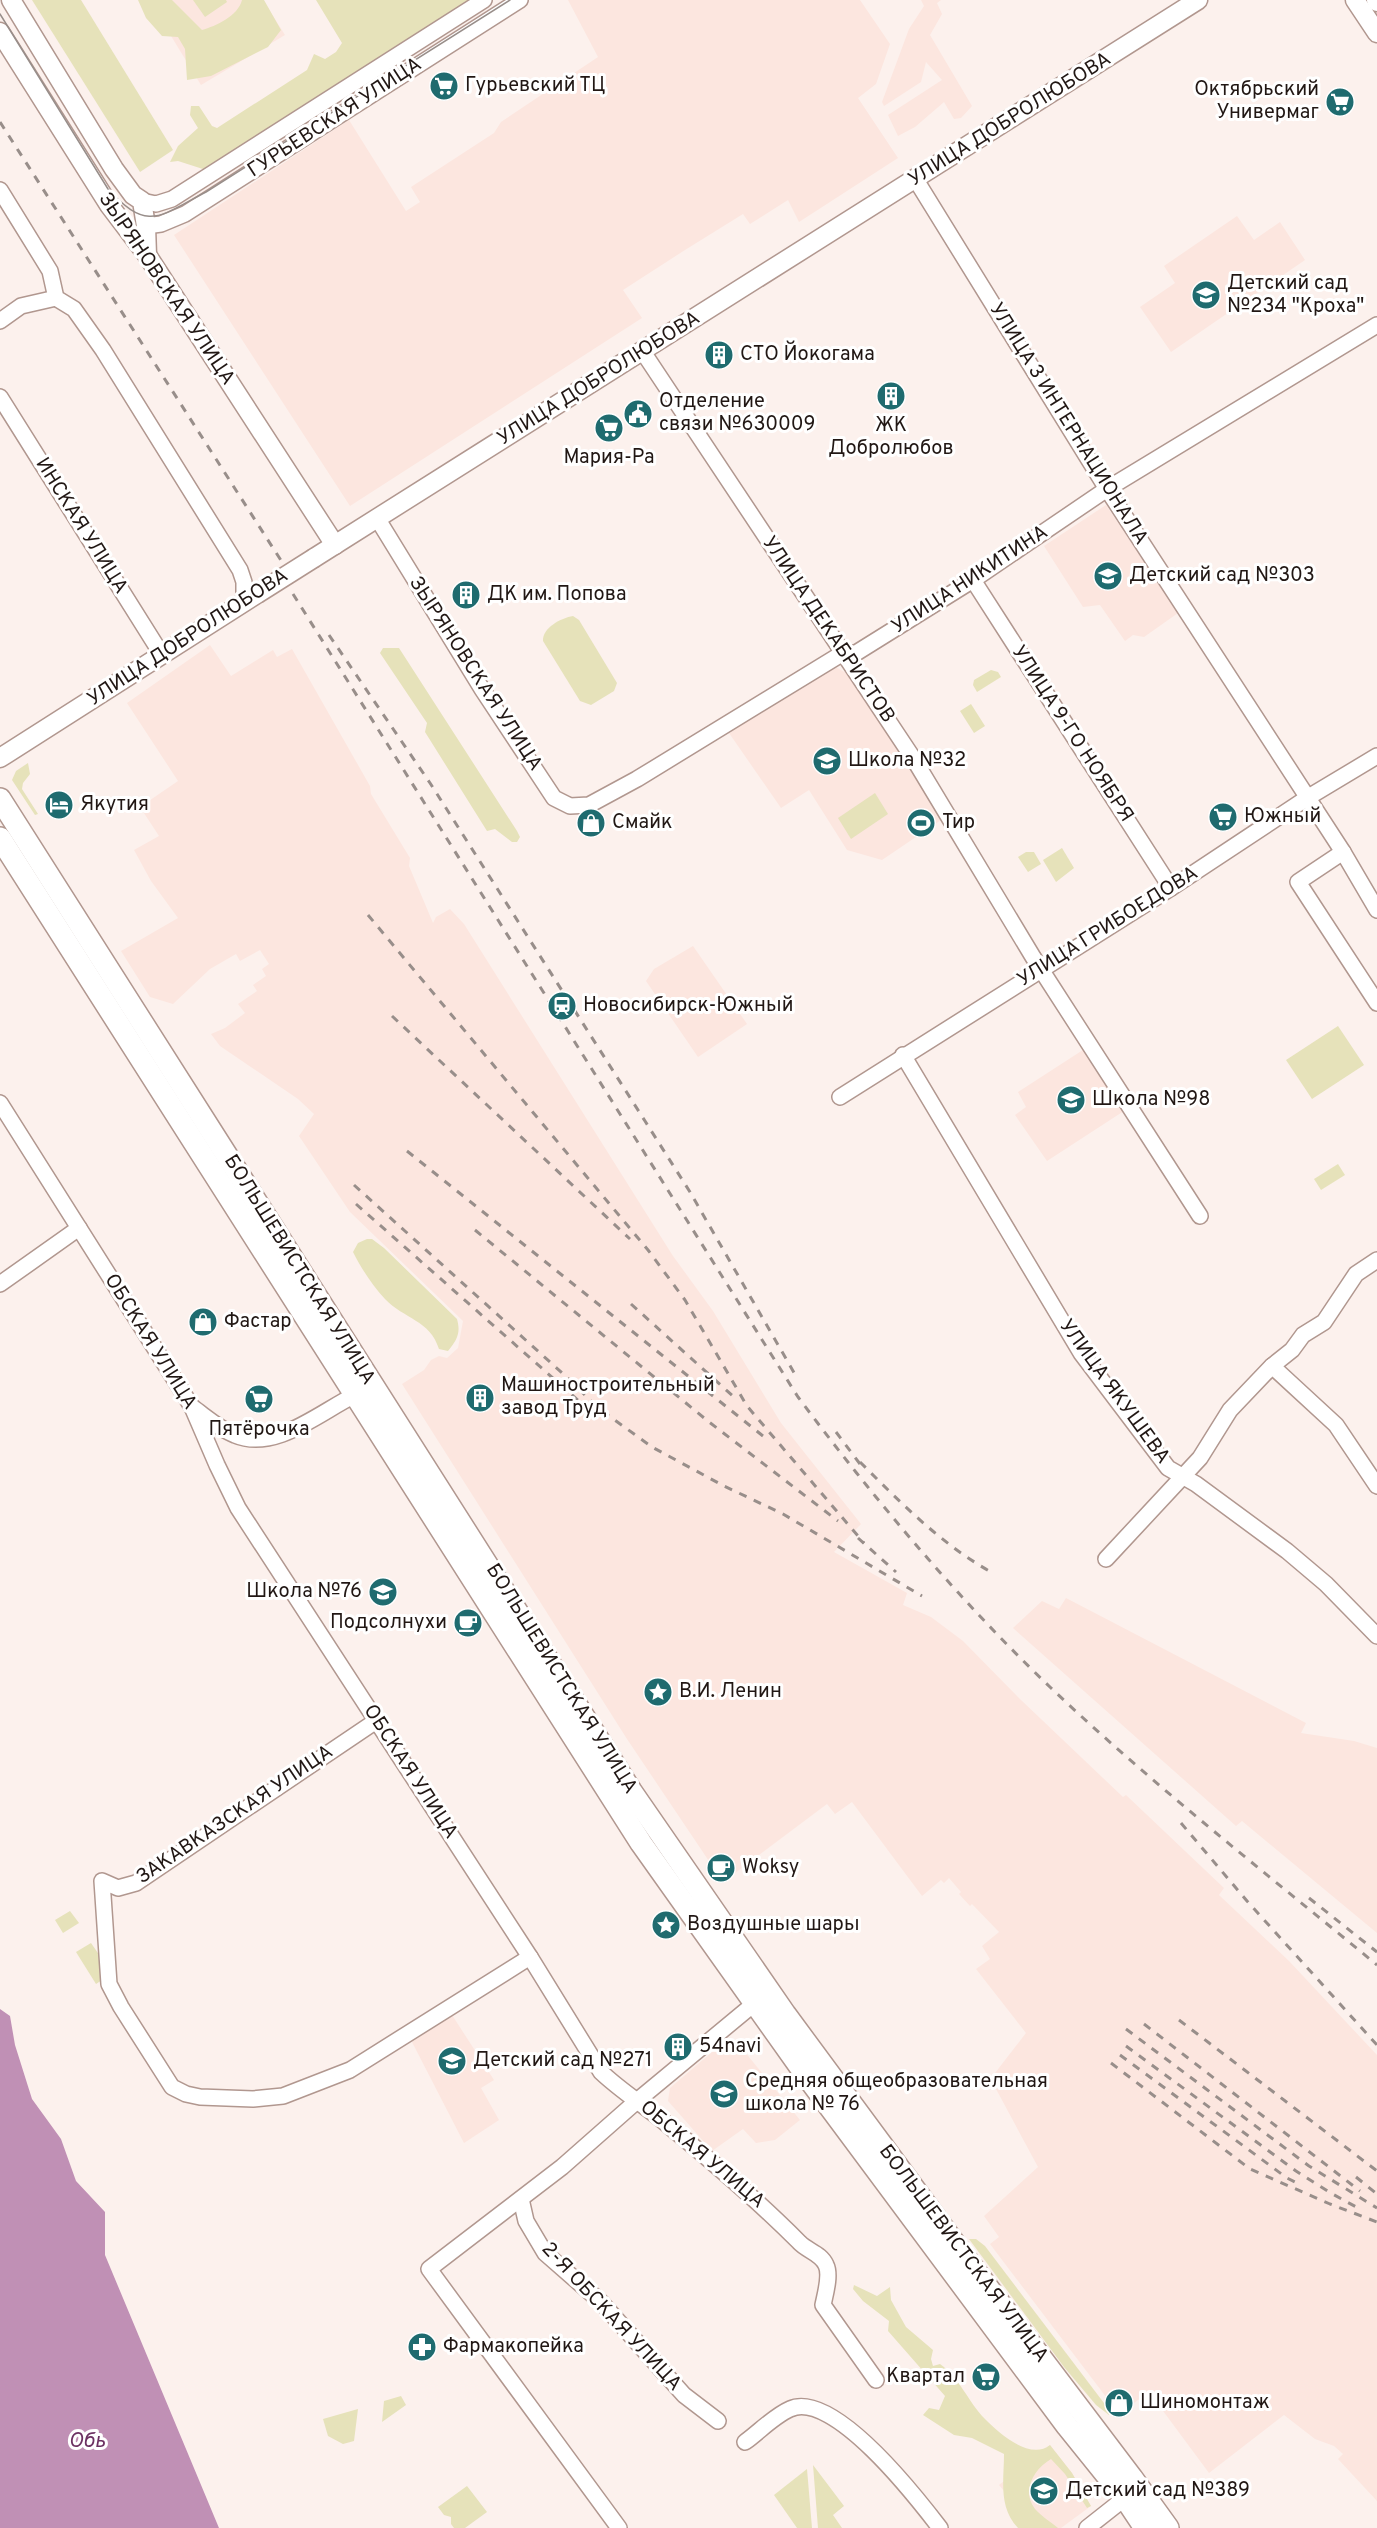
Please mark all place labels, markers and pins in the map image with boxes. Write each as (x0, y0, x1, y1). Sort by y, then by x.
supermarket icon: Гурьевский ТЦ (428, 70, 460, 102)
place label: Гурьевский ТЦ (465, 73, 606, 99)
place label: Октябрьский Универмаг (1194, 77, 1319, 126)
supermarket icon: Октябрьский Универмаг (1324, 86, 1356, 118)
place label: Детский сад №234 "Кроха" (1227, 271, 1364, 320)
school or university icon: Детский сад №234 "Кроха" (1190, 279, 1222, 311)
building icon: СТО Йокогама (703, 339, 735, 371)
place label: СТО Йокогама (740, 340, 875, 368)
building icon: ЖК Добролюбов (875, 380, 907, 412)
place label: Отделение связи №630009 (659, 389, 815, 438)
public building icon: Отделение связи №630009 (622, 398, 654, 430)
supermarket icon: Мария-Ра (593, 412, 625, 444)
place label: ЖК Добролюбов (828, 413, 954, 462)
place label: Мария-Ра (564, 445, 654, 471)
school or university icon: Детский сад №303 (1092, 560, 1124, 592)
place label: Детский сад №303 (1129, 563, 1315, 589)
building icon: ДК им. Попова (450, 579, 482, 611)
place label: ДК им. Попова (487, 582, 627, 608)
school or university icon: Школа №32 (811, 745, 843, 777)
place label: Школа №32 (848, 748, 966, 774)
hotel icon: Якутия (43, 789, 75, 821)
place label: Якутия (80, 792, 149, 818)
supermarket icon: Южный (1207, 801, 1239, 833)
place label: Южный (1244, 804, 1321, 830)
shop icon: Смайк (575, 807, 607, 839)
sports icon: Тир (905, 807, 937, 839)
place label: Смайк (612, 810, 672, 836)
place label: Тир (942, 810, 975, 836)
station icon: Новосибирск-Южный (546, 990, 578, 1022)
place label: Новосибирск-Южный (583, 993, 793, 1019)
school or university icon: Школа №98 (1055, 1084, 1087, 1116)
place label: Школа №98 (1092, 1087, 1210, 1113)
shop icon: Фастар (187, 1306, 219, 1338)
place label: Фастар (224, 1309, 292, 1335)
place label: Машиностроительный завод Труд (501, 1373, 715, 1422)
building icon: Машиностроительный завод Труд (464, 1382, 496, 1414)
supermarket icon: Пятёрочка (243, 1383, 275, 1415)
place label: Пятёрочка (208, 1417, 310, 1443)
school or university icon: Школа №76 (367, 1576, 399, 1608)
place label: Школа №76 (246, 1579, 362, 1605)
cafe icon: Подсолнухи (452, 1607, 484, 1639)
place label: Подсолнухи (330, 1610, 447, 1636)
place icon: В.И. Ленин (642, 1676, 674, 1708)
place label: В.И. Ленин (679, 1679, 782, 1705)
cafe icon: Woksy (705, 1852, 737, 1884)
place label: Woksy (742, 1855, 799, 1881)
place icon: Воздушные шары (650, 1909, 682, 1941)
place label: Воздушные шары (687, 1912, 859, 1938)
building icon: 54navi (662, 2031, 694, 2063)
place label: 54navi (699, 2034, 761, 2060)
school or university icon: Детский сад №271 (436, 2045, 468, 2077)
place label: Детский сад №271 (473, 2048, 652, 2074)
place label: Средняя общеобразовательная школа № 76 (745, 2069, 1048, 2118)
school or university icon: Средняя общеобразовательная школа № 76 (708, 2078, 740, 2110)
pharmacy icon: Фармакопейка (406, 2331, 438, 2363)
place label: Фармакопейка (443, 2334, 584, 2360)
supermarket icon: Квартал (970, 2361, 1002, 2393)
place label: Квартал (886, 2364, 965, 2390)
shop icon: Шиномонтаж (1103, 2387, 1135, 2419)
place label: Шиномонтаж (1140, 2390, 1270, 2416)
school or university icon: Детский сад №389 (1028, 2475, 1060, 2507)
place label: Детский сад №389 (1065, 2478, 1250, 2504)

